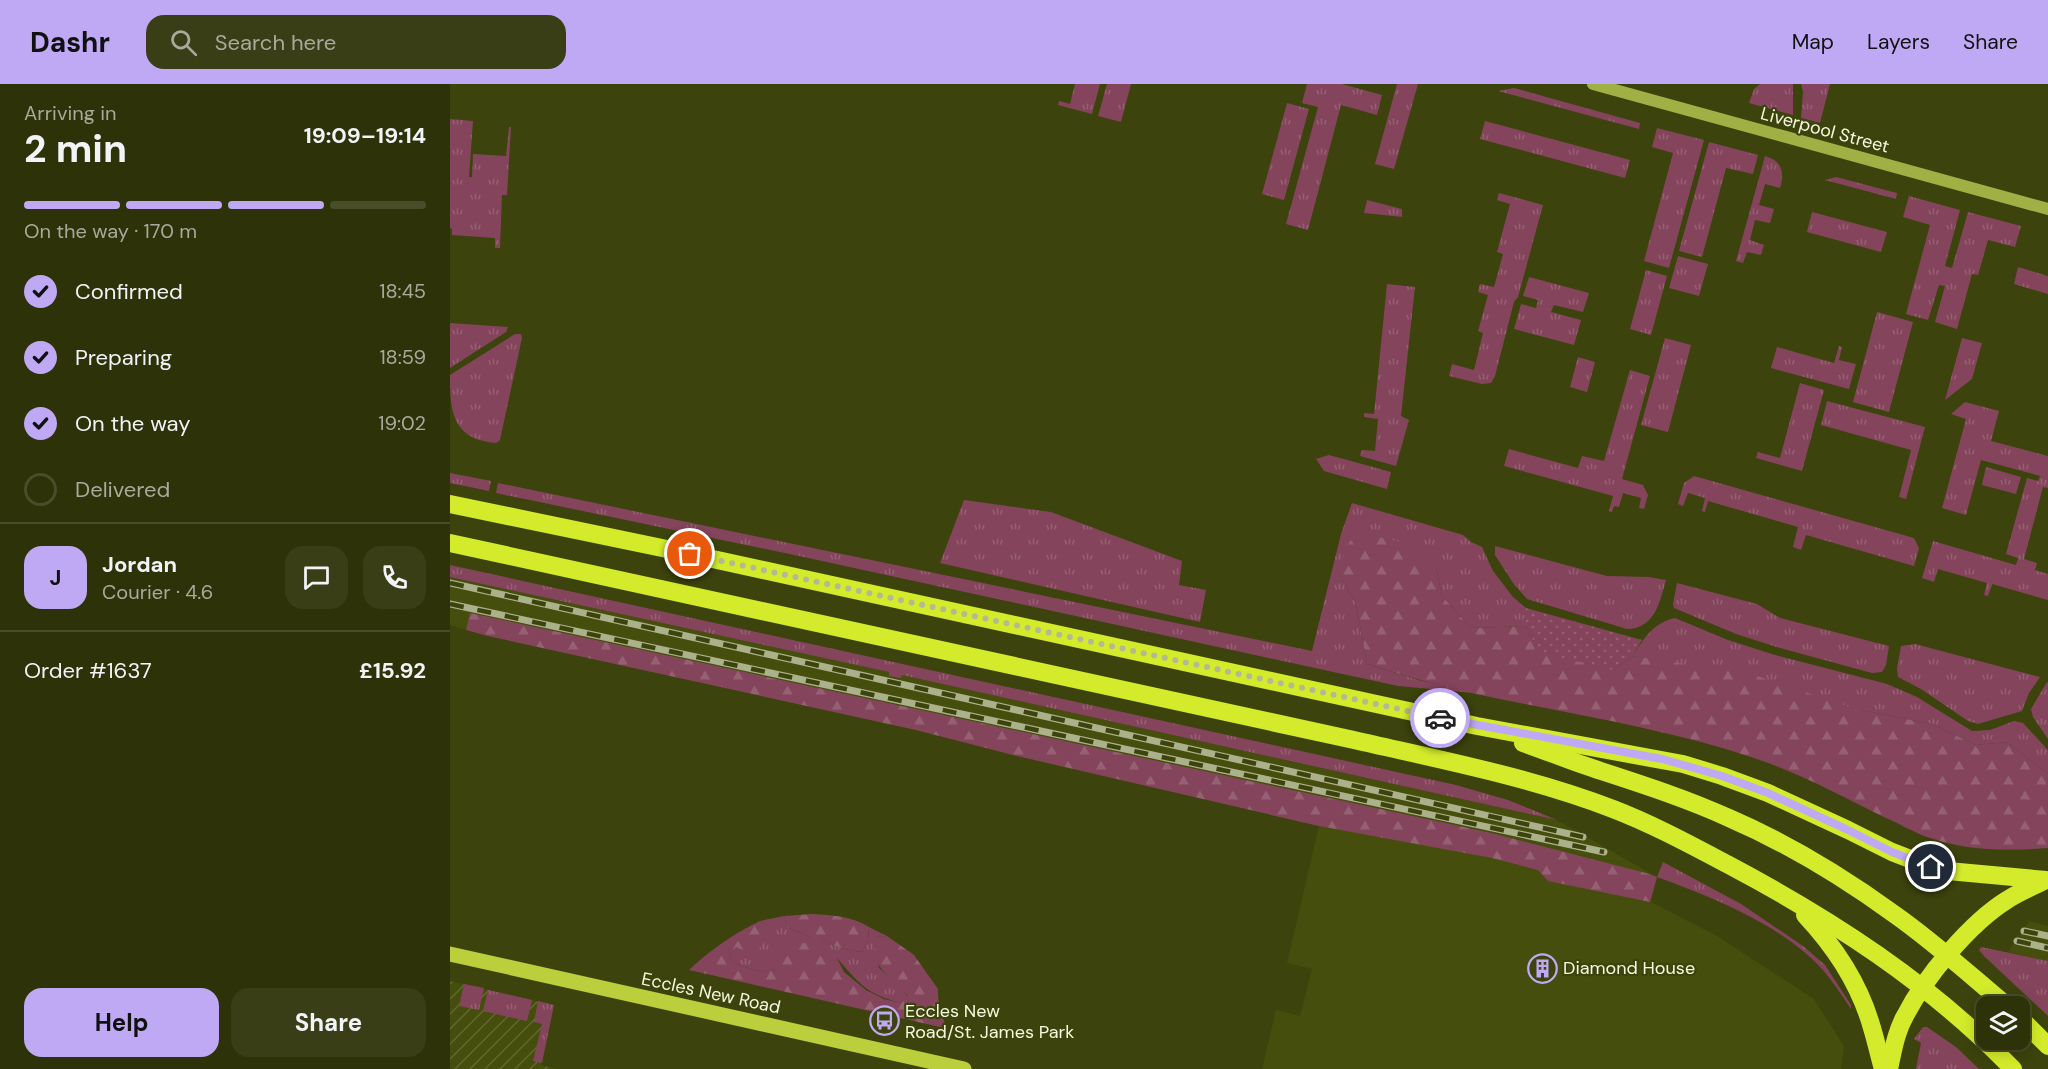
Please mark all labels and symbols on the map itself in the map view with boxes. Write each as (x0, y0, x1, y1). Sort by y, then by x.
street label: Liverpool Street (1758, 101, 1892, 159)
pin (664, 528, 715, 579)
courier (1410, 688, 1470, 748)
pin (1905, 841, 1956, 892)
building icon: Diamond House (1526, 952, 1558, 984)
place label: Diamond House (1563, 956, 1695, 980)
street label: Eccles New Road (639, 967, 783, 1019)
place label: Eccles New Road/St. James Park (905, 999, 1074, 1044)
bus stop icon: Eccles New Road/St. James Park (868, 1005, 900, 1037)

